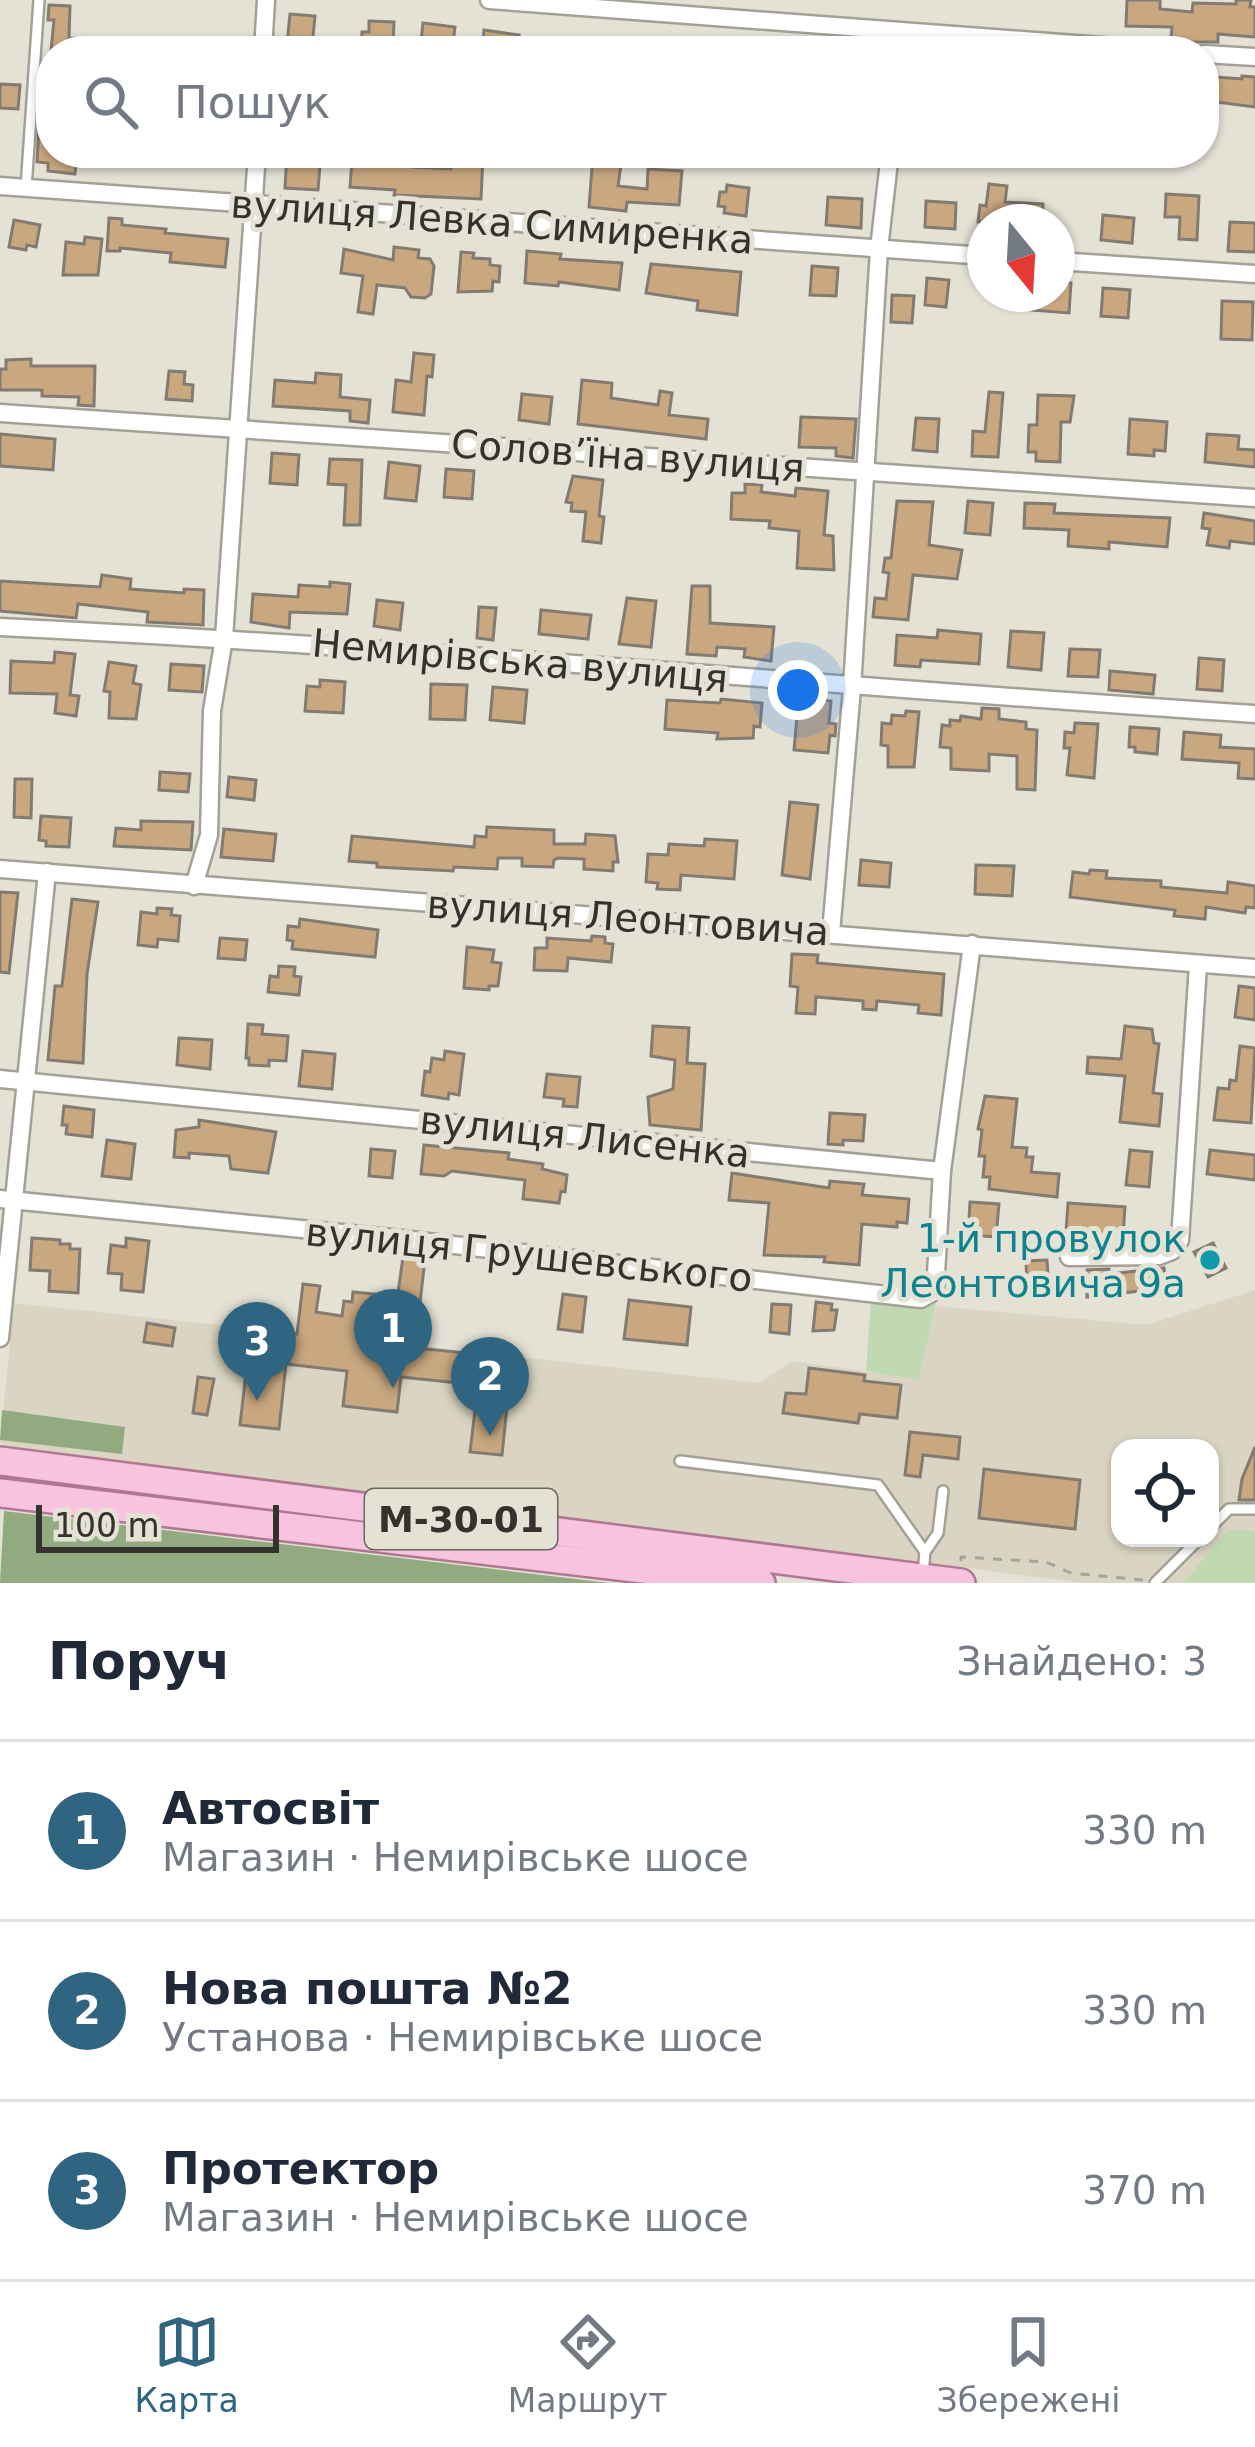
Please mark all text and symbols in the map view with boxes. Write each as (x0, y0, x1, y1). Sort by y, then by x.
search box (36, 36, 1219, 168)
icon: search (78, 69, 144, 135)
text: Пошук (174, 76, 330, 129)
street label: вулиця Левка Симиренка (229, 181, 755, 263)
north arrow (967, 204, 1075, 312)
street label: Соловʼїна вулиця (450, 421, 806, 491)
street label: Немирівська вулиця (310, 620, 730, 702)
your location (768, 660, 828, 720)
street label: вулиця Леонтовича (425, 881, 831, 955)
street label: вулиця Лисенка (418, 1097, 752, 1177)
street label: вулиця Грушевського (303, 1209, 755, 1301)
place label: 1-й провулок Леонтовича 9а (880, 1216, 1186, 1306)
marker: 1-й провулок Леонтовича 9а (1197, 1247, 1223, 1273)
pin: 1 (354, 1289, 432, 1388)
pin: 3 (218, 1302, 296, 1401)
pin: 2 (451, 1337, 529, 1436)
map controls (1111, 1439, 1219, 1547)
button: locate (1111, 1439, 1219, 1547)
road number: М-30-01 (365, 1489, 557, 1549)
scale bar (36, 1499, 279, 1552)
text: 100 m (54, 1506, 160, 1545)
text: Поруч (48, 1632, 230, 1691)
text: Знайдено: 3 (957, 1639, 1207, 1684)
text: Автосвіт (162, 1782, 379, 1835)
text: 1 (73, 1808, 101, 1853)
text: 330 m (1082, 1808, 1207, 1853)
text: Магазин · Немирівське шосе (162, 1835, 749, 1880)
text: Нова пошта №2 (162, 1962, 572, 2015)
text: 2 (73, 1988, 101, 2033)
text: 330 m (1082, 1988, 1207, 2033)
text: Установа · Немирівське шосе (162, 2015, 763, 2060)
text: Протектор (162, 2142, 439, 2195)
text: 3 (73, 2168, 101, 2213)
text: 370 m (1082, 2168, 1207, 2213)
text: Магазин · Немирівське шосе (162, 2195, 749, 2240)
tab: Карта (135, 2309, 239, 2420)
tab: Маршрут (508, 2309, 667, 2420)
tab: Збережені (937, 2309, 1120, 2420)

